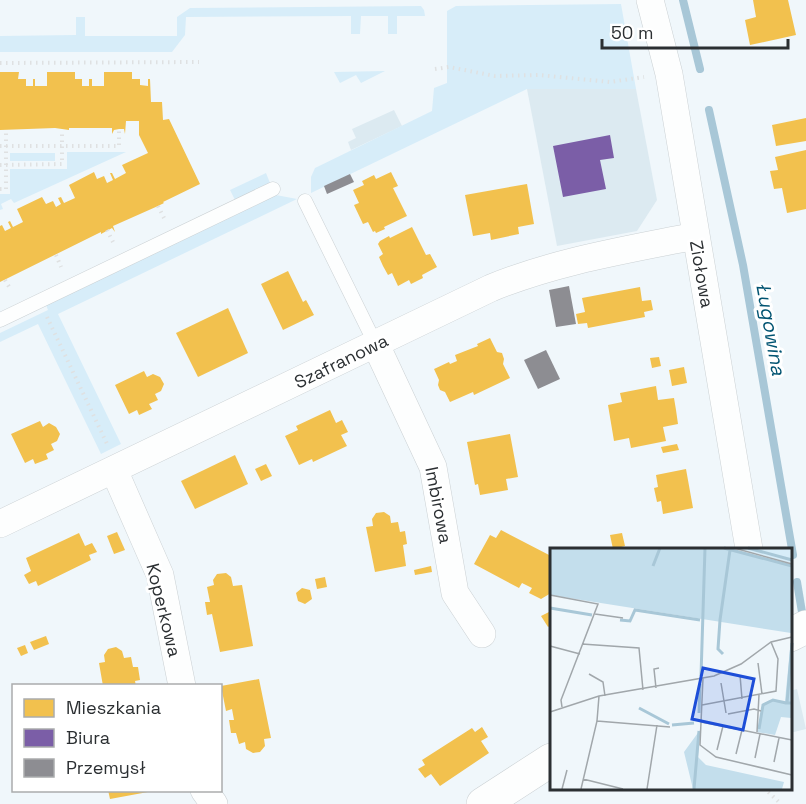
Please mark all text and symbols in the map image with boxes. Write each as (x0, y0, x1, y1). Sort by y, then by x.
scale bar (602, 12, 788, 50)
text: 50 m (611, 21, 653, 44)
street label: Ziołowa (685, 238, 719, 310)
water label: Ługowina (750, 281, 792, 378)
street label: Szafranowa (290, 328, 392, 394)
street label: Imbirowa (420, 465, 458, 545)
inset map (550, 548, 791, 789)
street label: Koperkowa (141, 561, 187, 659)
legend (12, 684, 222, 792)
text: Mieszkania (66, 696, 161, 719)
text: Biura (66, 726, 110, 749)
text: Przemysł (66, 756, 146, 779)

